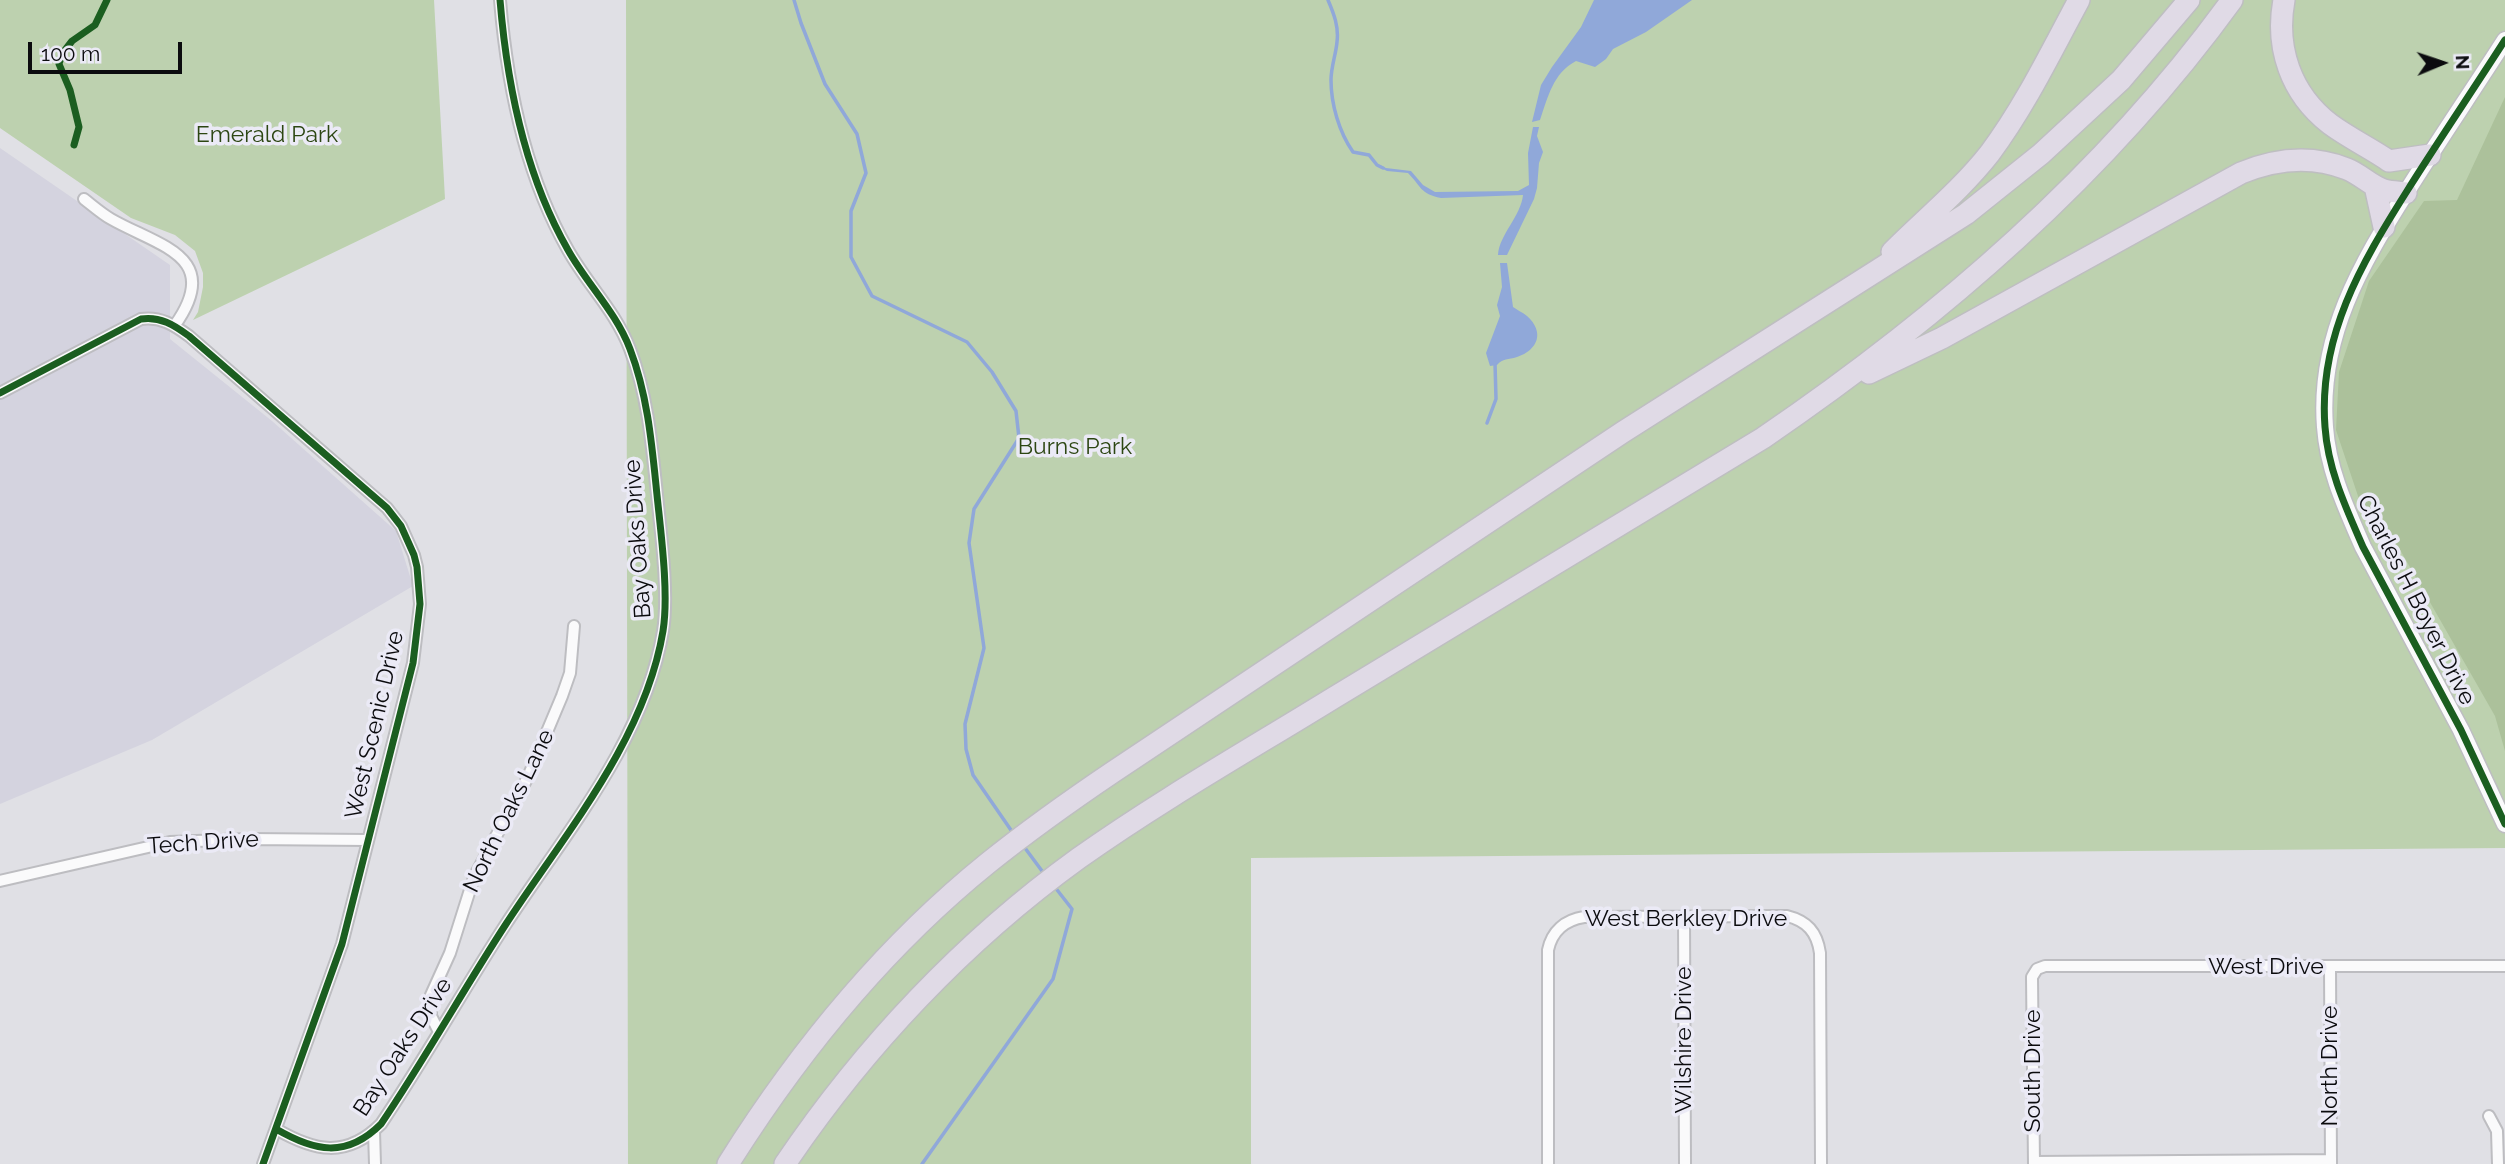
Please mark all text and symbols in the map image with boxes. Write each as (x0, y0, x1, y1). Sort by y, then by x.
scale bar (32, 28, 186, 72)
north arrow (2407, 28, 2477, 98)
text: 100 m (41, 41, 100, 66)
text: N (2452, 55, 2474, 70)
park label: Emerald Park (196, 121, 338, 149)
park label: Burns Park (1018, 433, 1132, 461)
street label: Bay Oaks Drive (619, 458, 657, 620)
street label: Charles H Boyer Drive (2351, 490, 2481, 710)
street label: West Scenic Drive (340, 628, 410, 822)
street label: North Oaks Lane (458, 725, 560, 897)
street label: Tech Drive (146, 825, 260, 861)
street label: West Berkley Drive (1585, 905, 1787, 933)
street label: West Drive (2208, 953, 2324, 981)
street label: Wilshire Drive (1670, 967, 1698, 1113)
street label: Bay Oaks Drive (348, 973, 458, 1121)
street label: North Drive (2316, 1005, 2344, 1127)
street label: South Drive (2019, 1009, 2047, 1133)

